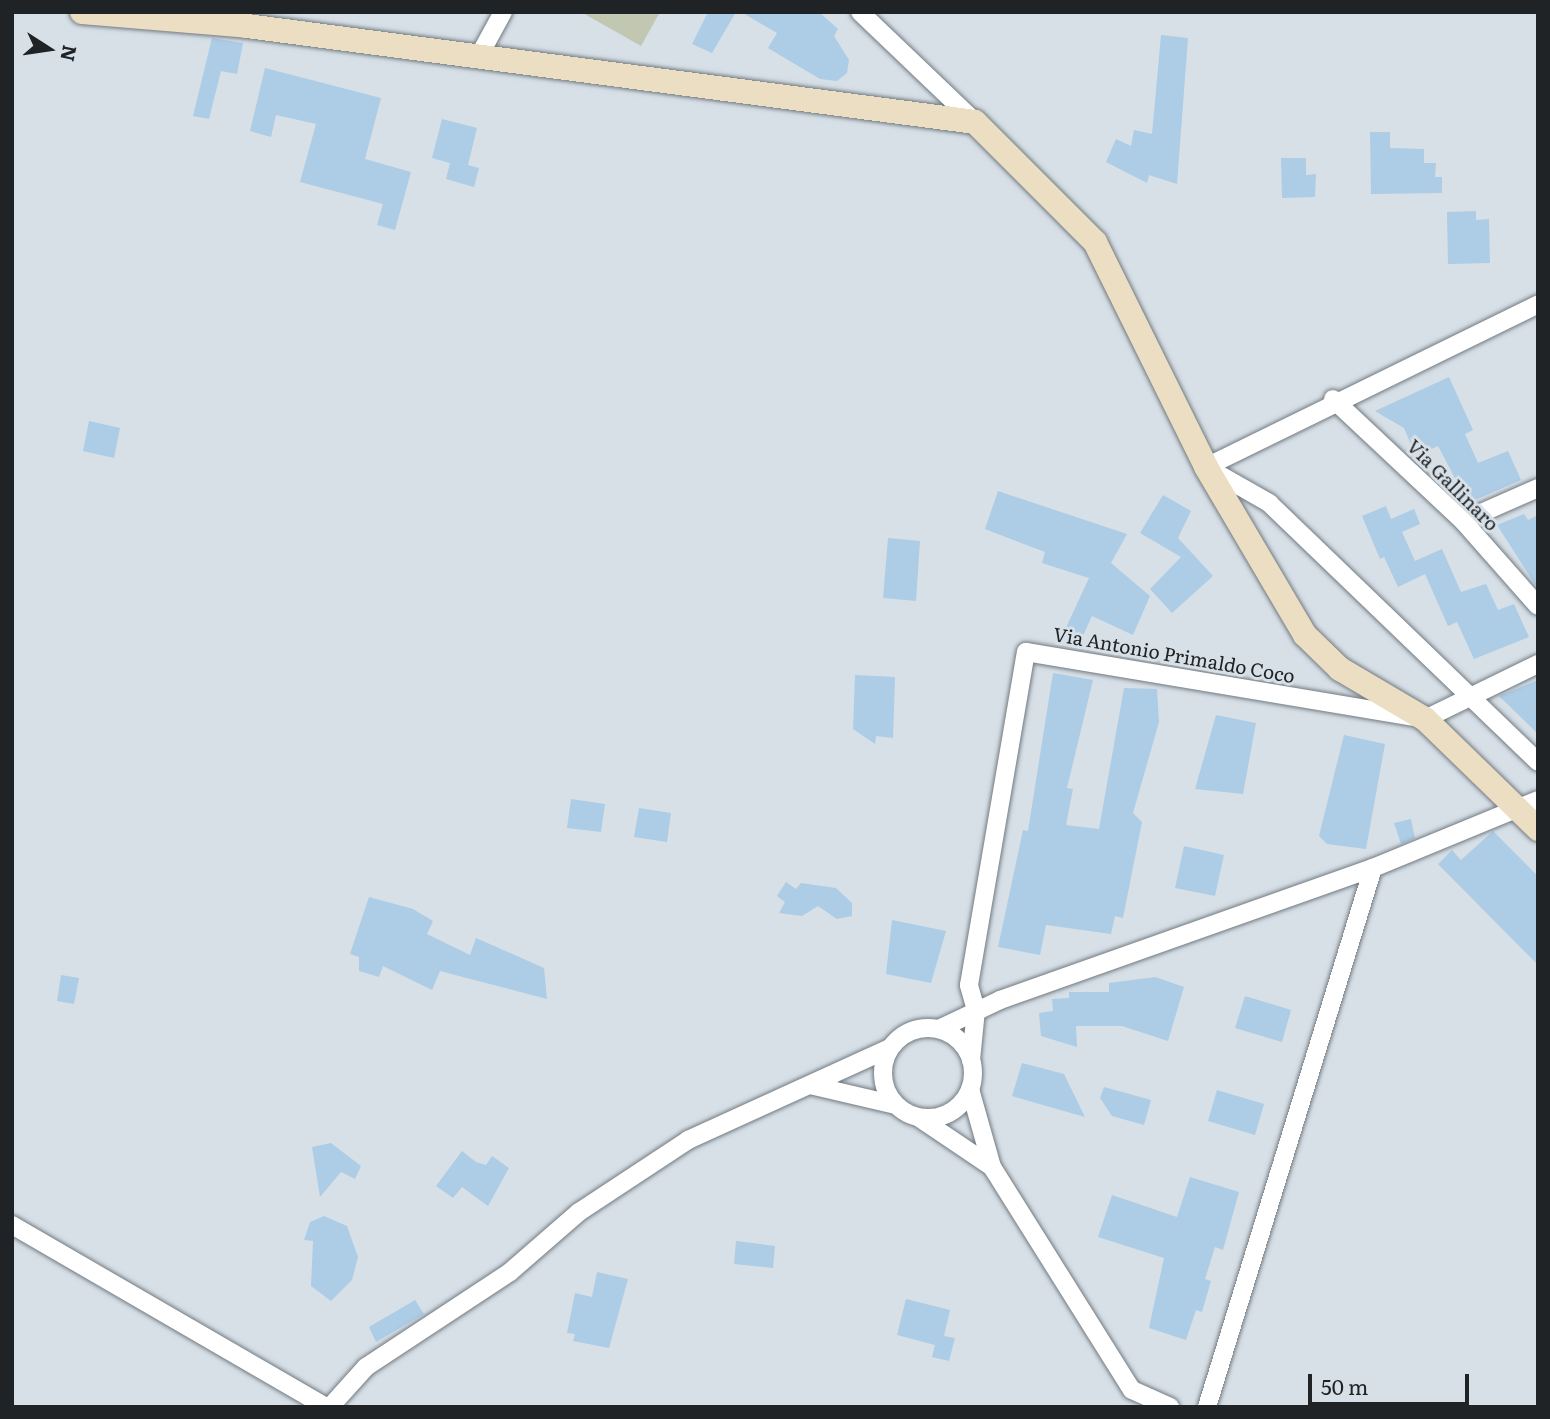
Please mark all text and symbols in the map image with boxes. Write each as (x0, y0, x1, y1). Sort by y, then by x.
north arrow (14, 14, 84, 84)
text: N (54, 43, 85, 64)
street label: Via Gallinaro (1402, 434, 1504, 536)
street label: Via Antonio Primaldo Coco (1051, 623, 1297, 687)
scale bar (1312, 1360, 1473, 1404)
text: 50 m (1321, 1370, 1368, 1401)

